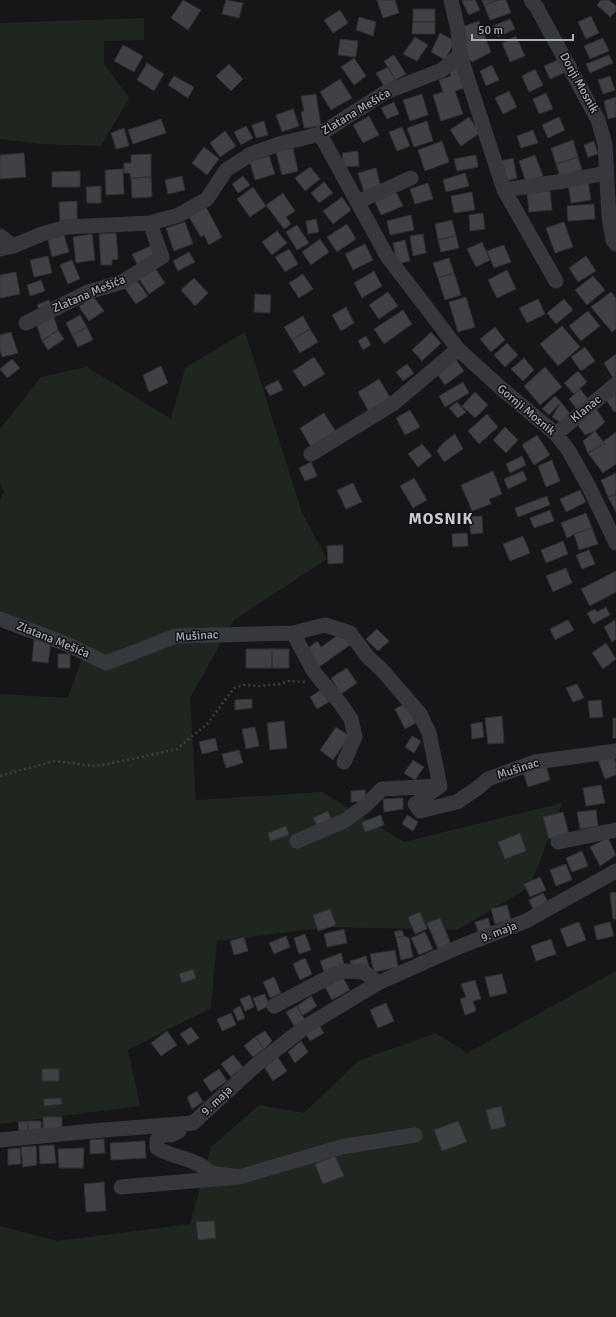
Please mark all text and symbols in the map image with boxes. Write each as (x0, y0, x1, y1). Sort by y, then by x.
scale bar (472, 16, 573, 42)
text: 50 m (478, 23, 503, 38)
street label: Donji Mosnik (556, 50, 602, 116)
street label: Zlatana Mešića (319, 86, 393, 138)
street label: Zlatana Mešića (50, 272, 128, 316)
street label: Gornji Mosnik (494, 381, 558, 439)
street label: Klanac (568, 392, 605, 426)
district label: MOSNIK (408, 509, 474, 529)
street label: Zlatana Mešića (14, 618, 92, 662)
street label: Mušinac (175, 627, 219, 645)
street label: Mušinac (495, 755, 541, 783)
street label: 9. maja (479, 918, 519, 946)
street label: 9. maja (198, 1083, 236, 1119)

